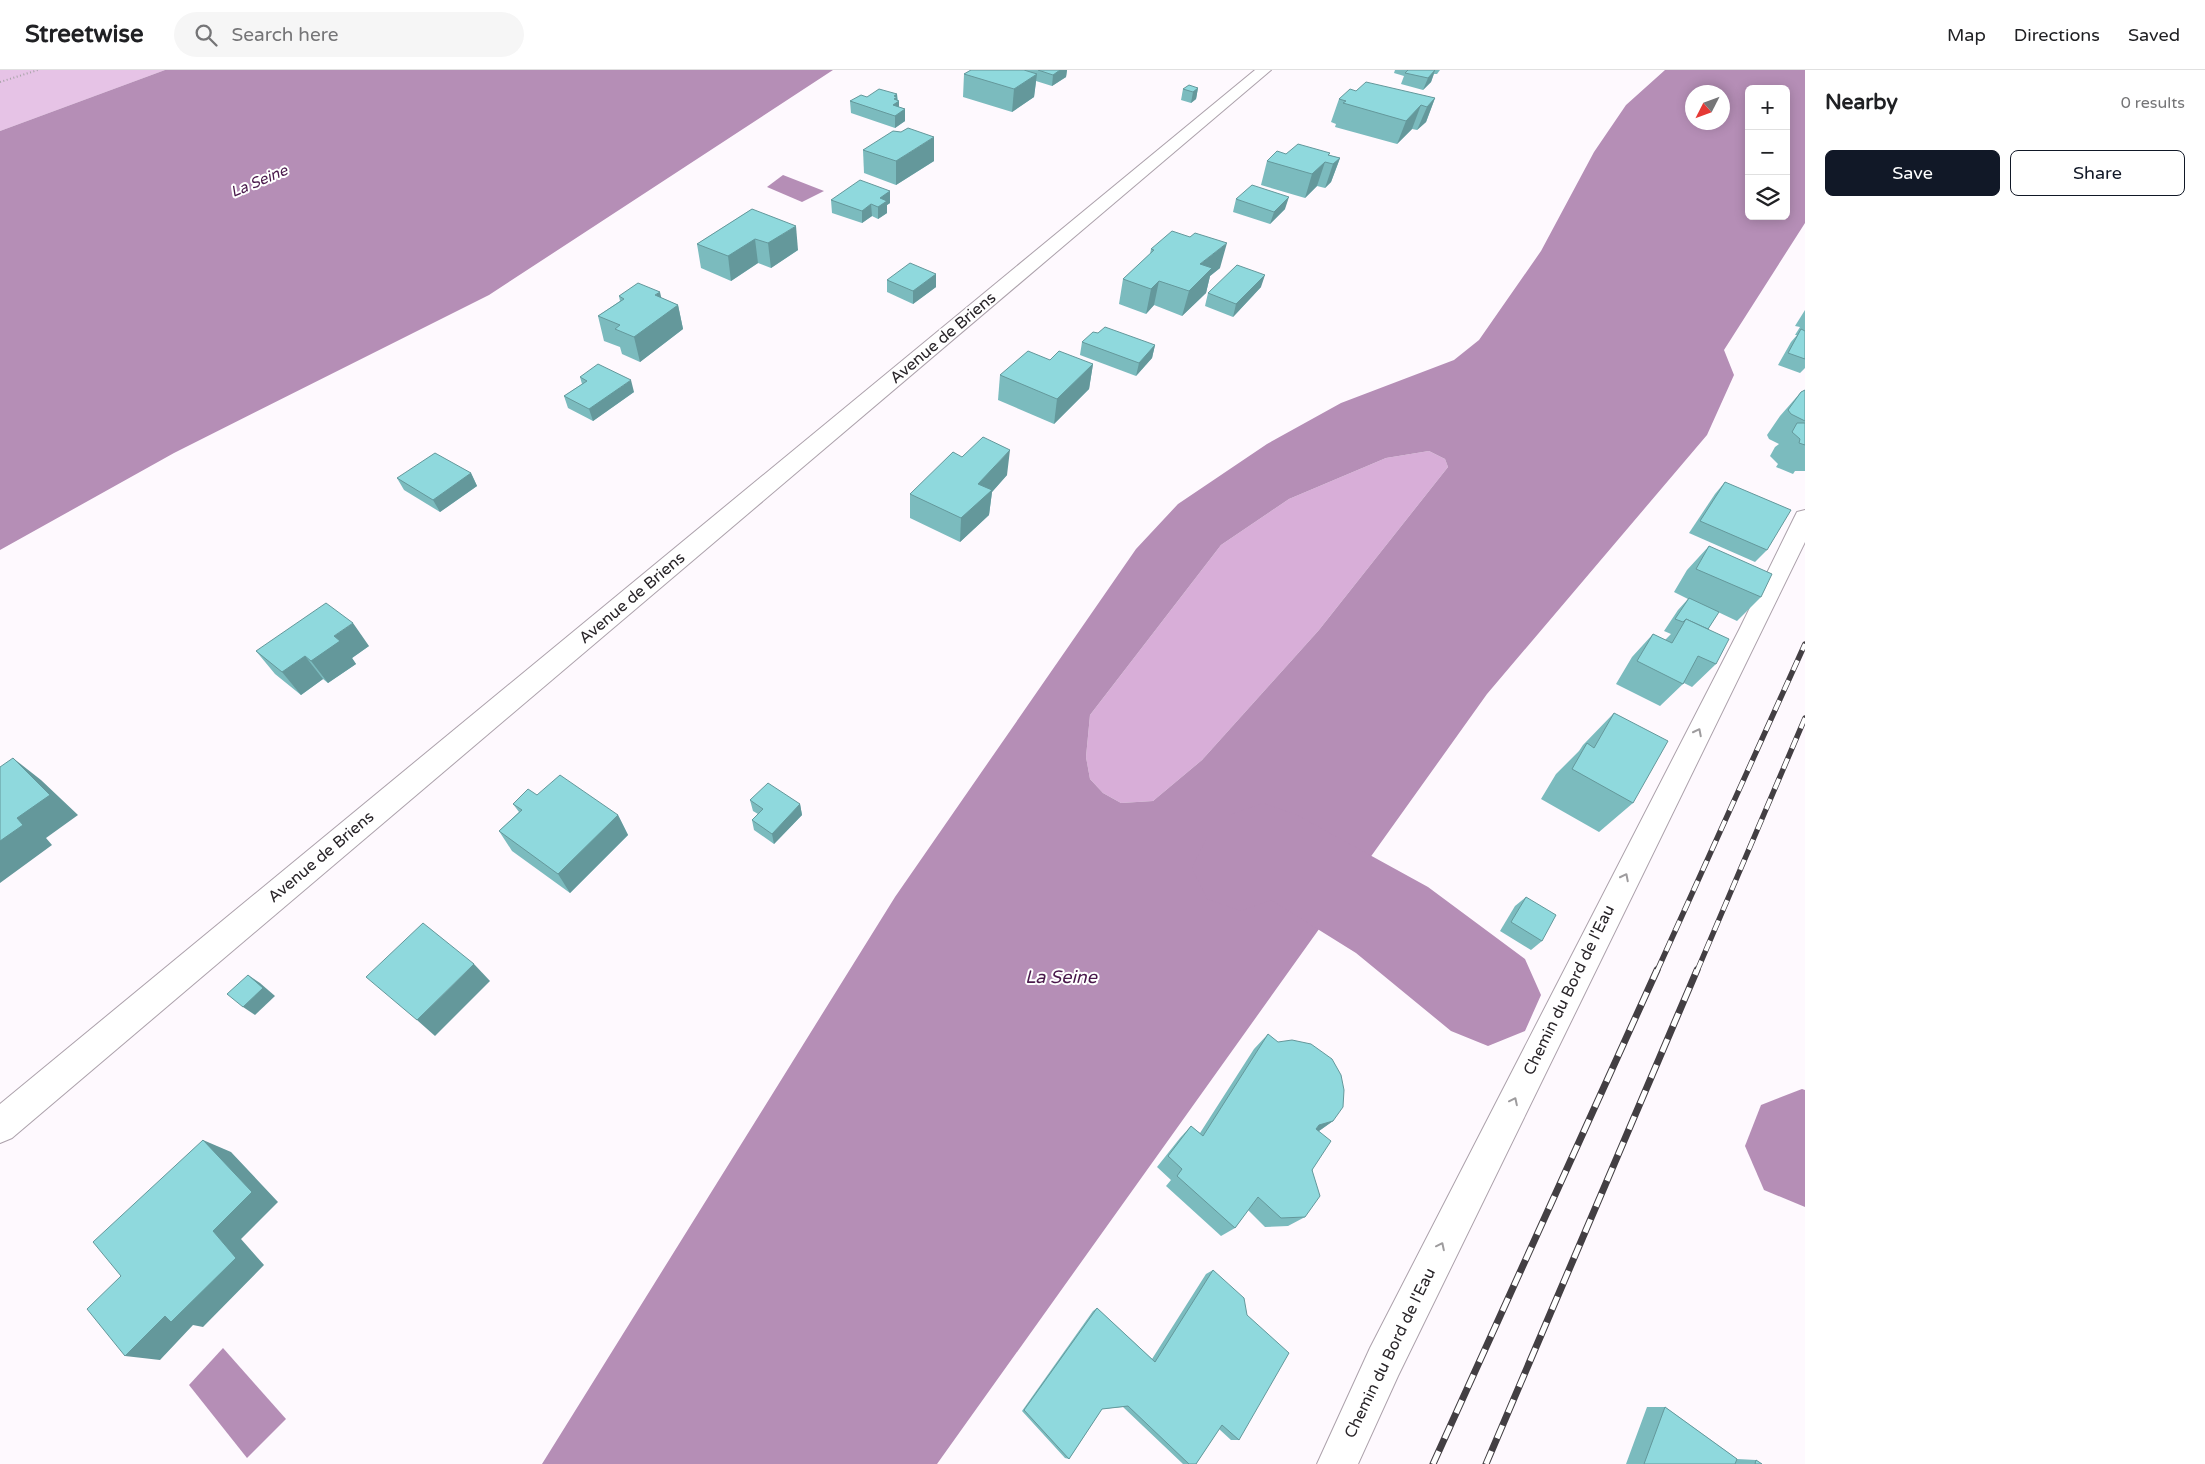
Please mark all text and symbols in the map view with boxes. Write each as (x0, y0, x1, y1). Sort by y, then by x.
search box (174, 12, 524, 57)
text: Streetwise (25, 20, 144, 49)
icon: search (192, 21, 220, 49)
text: Search here (232, 24, 338, 46)
text: Map (1947, 24, 1986, 46)
text: Directions (2014, 24, 2100, 46)
text: Saved (2128, 24, 2180, 46)
north arrow (1685, 85, 1730, 130)
map controls (1745, 85, 1790, 220)
button: + (1745, 85, 1790, 130)
text: Nearby (1825, 90, 1898, 115)
text: 0 results (2121, 93, 2185, 113)
button: − (1745, 130, 1790, 175)
button: Save (1825, 150, 2000, 196)
button: Share (2010, 150, 2185, 196)
water label: La Seine (228, 160, 292, 201)
button: layers (1745, 175, 1790, 220)
street label: Avenue de Briens (886, 288, 1000, 388)
street label: Avenue de Briens (575, 548, 689, 648)
one-way arrow (1692, 728, 1702, 737)
street label: Avenue de Briens (264, 807, 378, 907)
one-way arrow (1619, 873, 1629, 882)
street label: Chemin du Bord de l'Eau (1519, 902, 1619, 1078)
water label: La Seine (1025, 966, 1098, 988)
one-way arrow (1508, 1097, 1518, 1106)
one-way arrow (1435, 1243, 1445, 1252)
street label: Chemin du Bord de l'Eau (1340, 1265, 1440, 1441)

